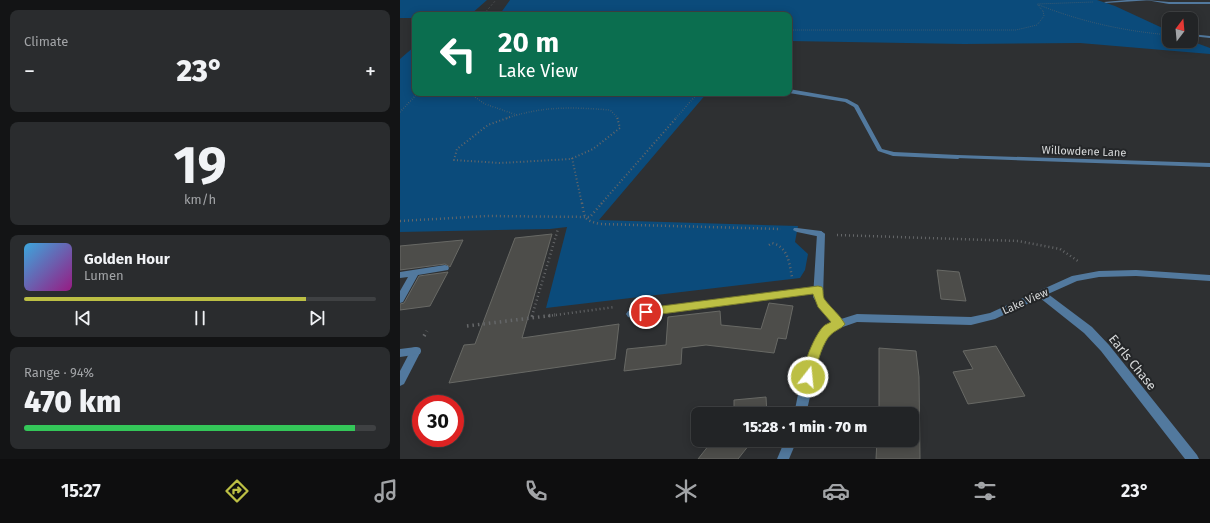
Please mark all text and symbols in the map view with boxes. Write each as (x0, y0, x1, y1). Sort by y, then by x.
north arrow (1162, 12, 1198, 48)
map controls (1162, 12, 1198, 48)
text: 20 m (498, 26, 559, 59)
icon: left (432, 28, 484, 80)
text: Climate (24, 34, 68, 49)
text: 23° (177, 53, 223, 89)
text: − (24, 58, 35, 85)
text: + (365, 58, 376, 85)
text: Lake View (498, 60, 578, 82)
text: 19 (173, 134, 227, 197)
street label: Willowdene Lane (1041, 144, 1126, 159)
text: km/h (184, 192, 216, 207)
text: Golden Hour (84, 250, 170, 268)
text: Lumen (84, 268, 124, 283)
street label: Lake View (1000, 286, 1050, 317)
pin (629, 295, 663, 329)
icon: arrive (635, 301, 657, 323)
icon: previous (72, 307, 94, 329)
icon: pause (189, 307, 211, 329)
icon: next (306, 307, 328, 329)
street label: Earls Chase (1106, 332, 1160, 393)
position arrow (787, 356, 829, 398)
text: Range · 94% (24, 365, 94, 380)
text: 470 km (24, 384, 121, 420)
speed limit sign: 30 (412, 395, 464, 447)
text: 15:28 · 1 min · 70 m (743, 418, 867, 436)
icon: directions (223, 477, 251, 505)
icon: music (372, 477, 400, 505)
icon: phone (522, 477, 550, 505)
icon: climate (672, 477, 700, 505)
icon: car (822, 477, 850, 505)
icon: filters (971, 477, 999, 505)
text: 15:27 (61, 480, 101, 502)
text: 23° (1121, 480, 1149, 502)

